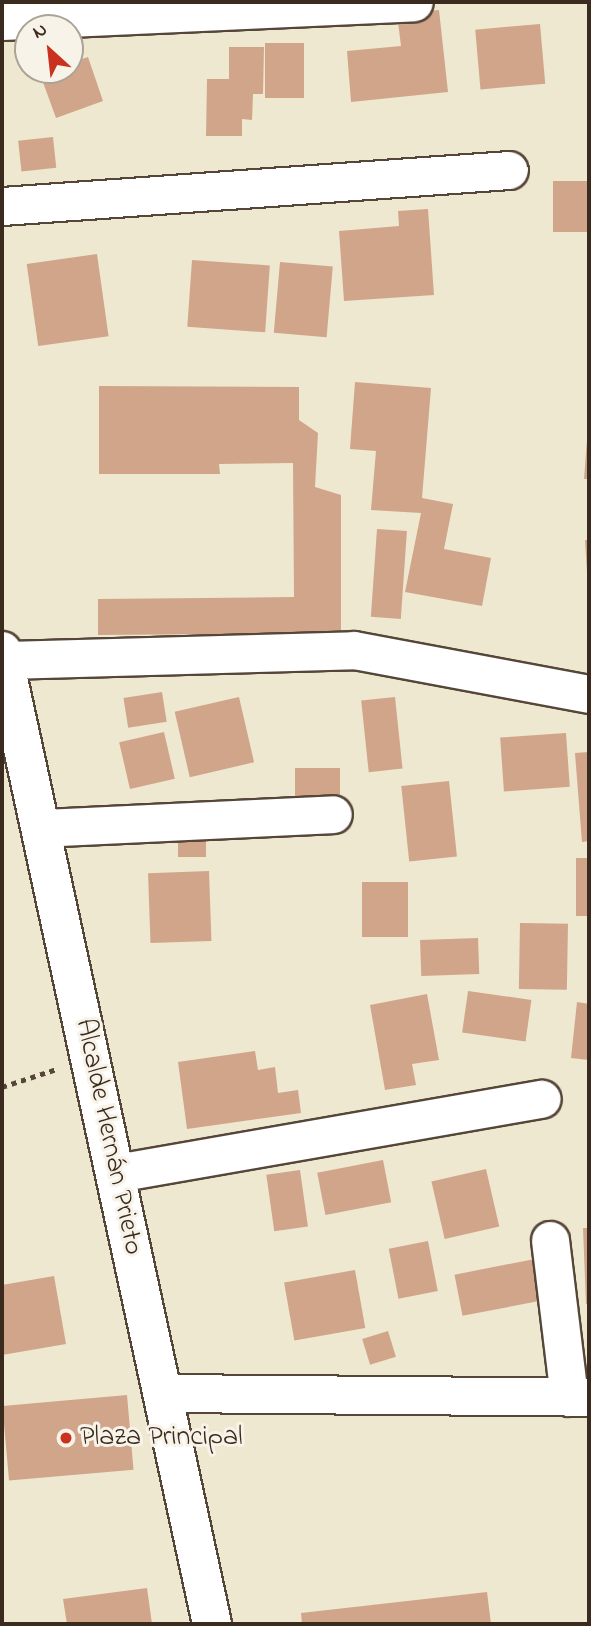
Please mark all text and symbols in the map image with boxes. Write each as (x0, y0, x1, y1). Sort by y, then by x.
north arrow (14, 14, 84, 84)
text: N (28, 17, 52, 47)
street label: Alcalde Hernán Prieto (67, 1016, 149, 1258)
place label: Plaza Principal (80, 1421, 243, 1455)
marker: Plaza Principal (58, 1430, 74, 1446)

